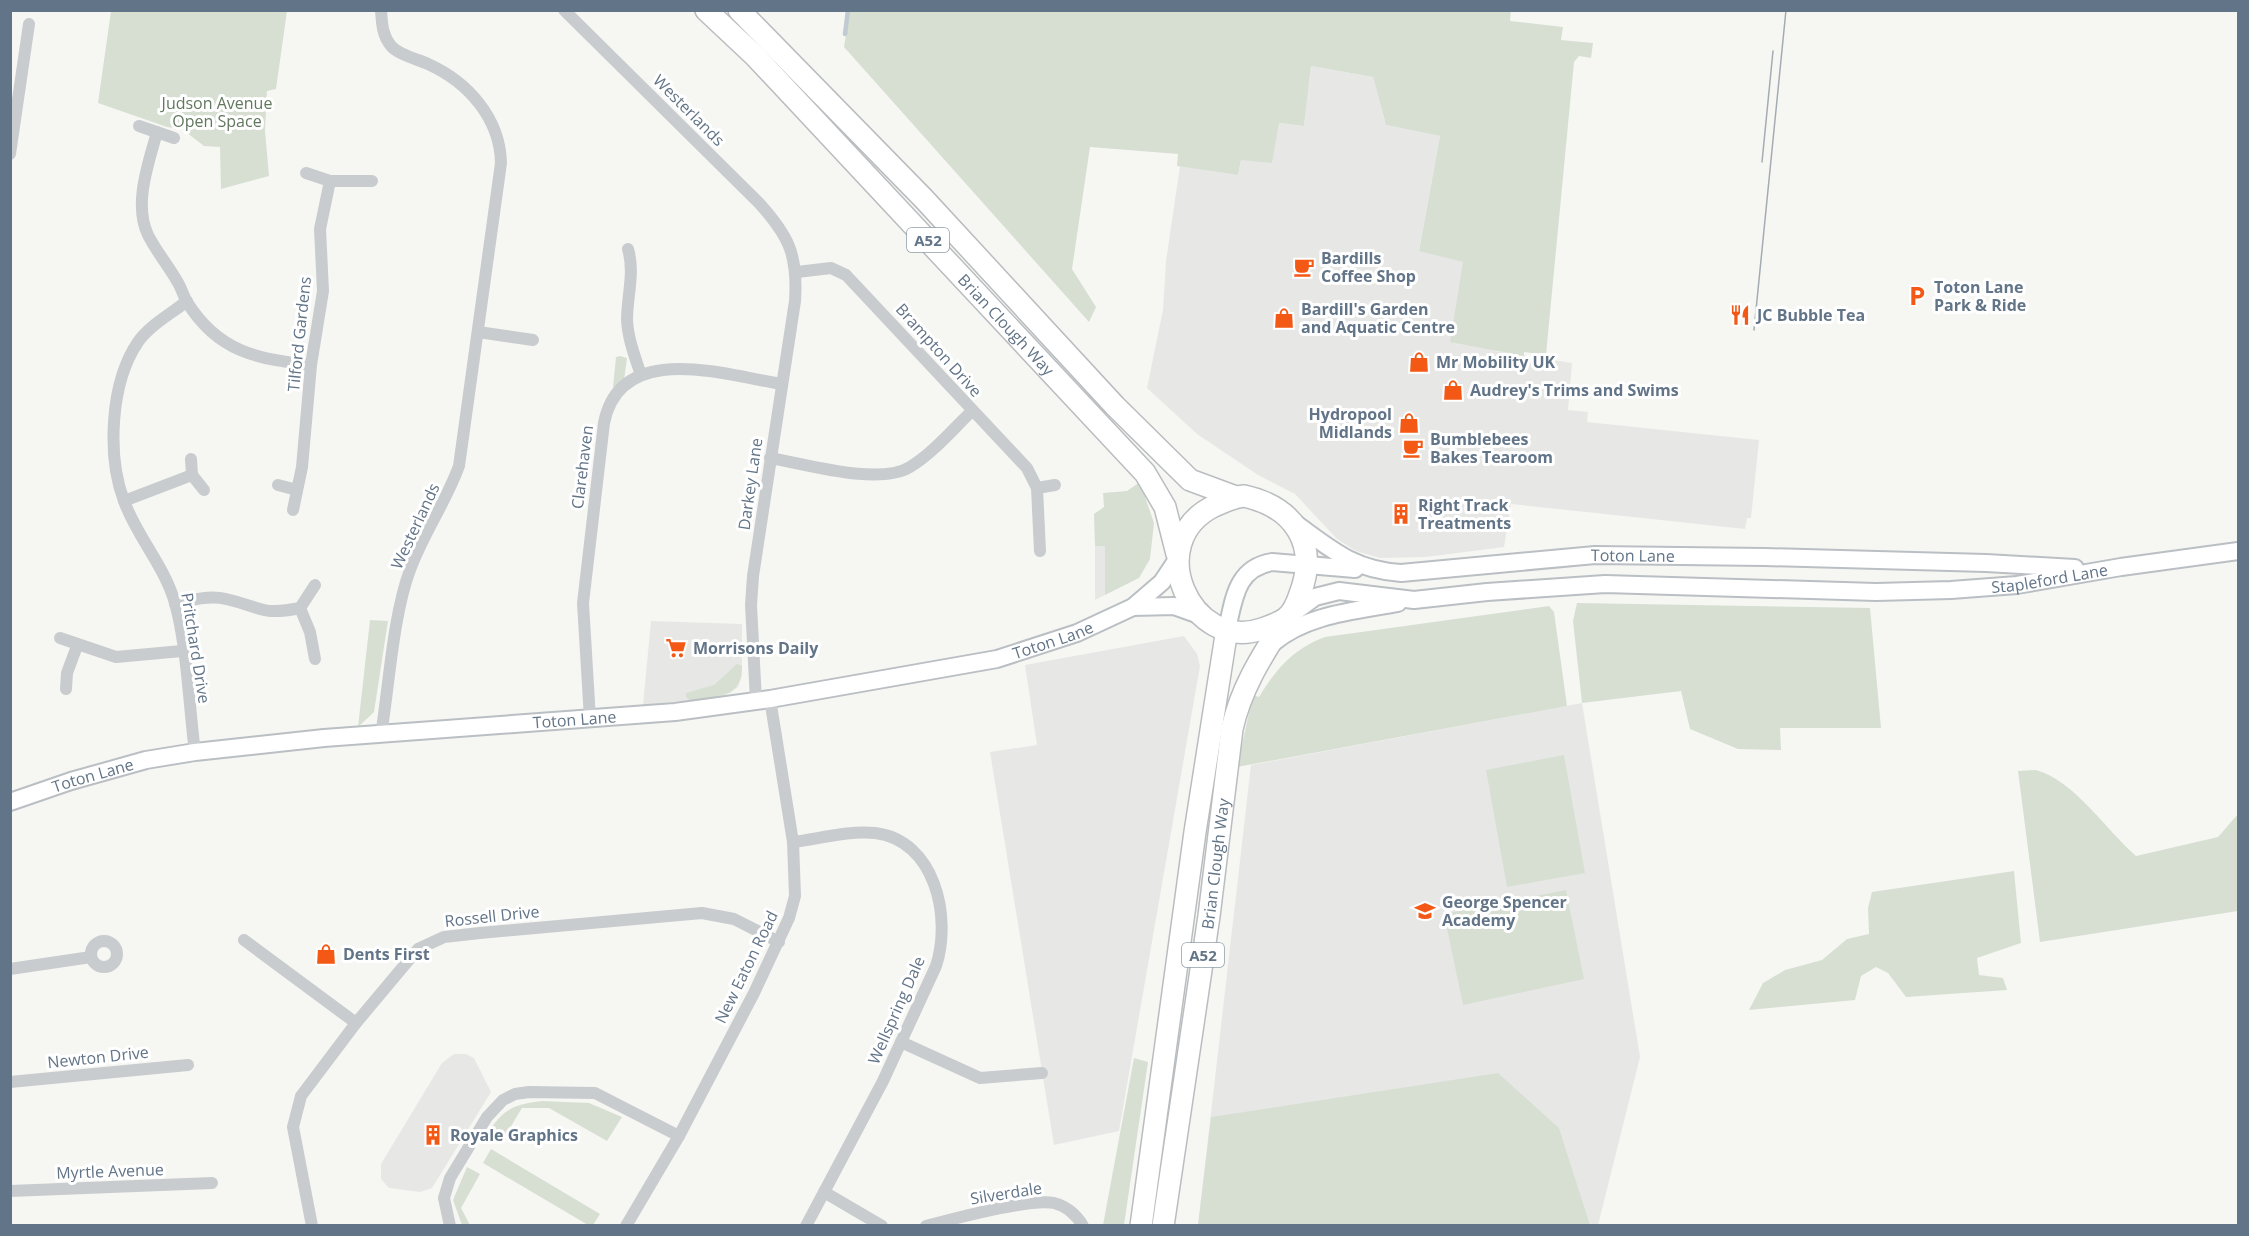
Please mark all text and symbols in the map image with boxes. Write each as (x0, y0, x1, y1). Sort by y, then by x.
street label: Westerlands (648, 69, 730, 151)
park label: Judson Avenue Open Space (160, 92, 272, 132)
road number: A52 (907, 228, 949, 252)
place label: Bardills Coffee Shop (1321, 247, 1416, 287)
cafe icon: Bardills Coffee Shop (1292, 255, 1316, 279)
street label: Brian Clough Way (953, 269, 1060, 381)
street label: Tilford Gardens (282, 275, 316, 393)
place label: Toton Lane Park & Ride (1934, 276, 2026, 316)
parking icon: Toton Lane Park & Ride (1905, 284, 1929, 308)
street label: Brampton Drive (891, 298, 987, 402)
place label: Bardill's Garden and Aquatic Centre (1301, 298, 1455, 338)
restaurant icon: JC Bubble Tea (1728, 303, 1752, 327)
place label: JC Bubble Tea (1755, 304, 1865, 326)
shop icon: Bardill's Garden and Aquatic Centre (1272, 306, 1296, 330)
shop icon: Mr Mobility UK (1407, 350, 1431, 374)
place label: Mr Mobility UK (1436, 351, 1556, 373)
shop icon: Audrey's Trims and Swims (1441, 378, 1465, 402)
place label: Audrey's Trims and Swims (1470, 379, 1679, 401)
place label: Hydropool Midlands (1309, 403, 1392, 443)
shop icon: Hydropool Midlands (1397, 411, 1421, 435)
street label: Clarehaven (566, 424, 598, 510)
place label: Bumblebees Bakes Tearoom (1430, 428, 1553, 468)
cafe icon: Bumblebees Bakes Tearoom (1401, 436, 1425, 460)
street label: Darkey Lane (733, 437, 767, 531)
street label: Westerlands (385, 479, 445, 573)
place label: Right Track Treatments (1418, 494, 1511, 534)
building icon: Right Track Treatments (1389, 502, 1413, 526)
street label: Toton Lane (1591, 544, 1675, 567)
street label: Stapleford Lane (1990, 558, 2110, 598)
street label: Pritchard Drive (176, 591, 216, 705)
street label: Toton Lane (1010, 616, 1097, 664)
supermarket icon: Morrisons Daily (664, 636, 688, 660)
place label: Morrisons Daily (693, 637, 819, 659)
street label: Toton Lane (532, 705, 617, 734)
street label: Toton Lane (49, 753, 136, 798)
street label: Brian Clough Way (1196, 796, 1234, 931)
place label: George Spencer Academy (1442, 891, 1567, 931)
school or university icon: George Spencer Academy (1413, 899, 1437, 923)
street label: Rossell Drive (444, 900, 540, 932)
street label: New Eaton Road (709, 907, 783, 1027)
shop icon: Dents First (314, 942, 338, 966)
place label: Dents First (343, 943, 430, 965)
road number: A52 (1182, 943, 1224, 967)
street label: Wellspring Dale (862, 953, 930, 1067)
street label: Newton Drive (46, 1041, 150, 1073)
building icon: Royale Graphics (421, 1123, 445, 1147)
place label: Royale Graphics (450, 1124, 578, 1146)
street label: Myrtle Avenue (56, 1158, 164, 1184)
street label: Silverdale (969, 1176, 1043, 1210)

